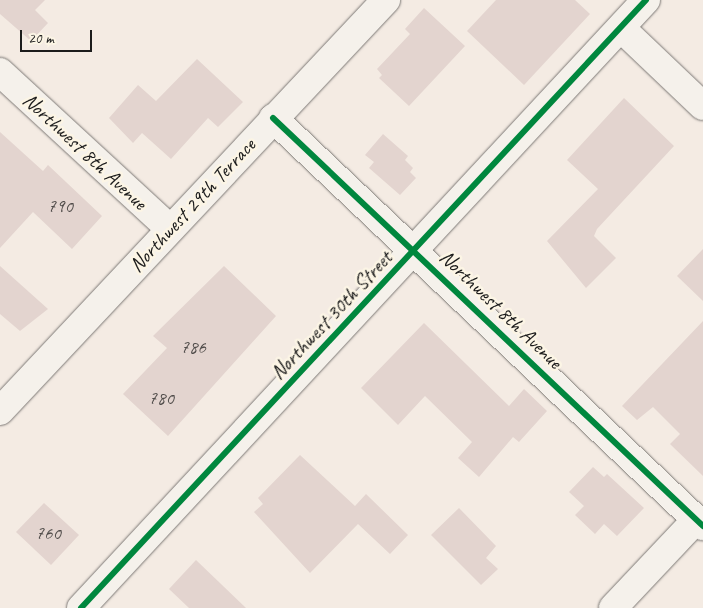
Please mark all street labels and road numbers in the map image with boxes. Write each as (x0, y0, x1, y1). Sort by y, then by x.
street label: Northwest 8th Avenue (18, 87, 152, 215)
street label: Northwest 29th Terrace (123, 133, 261, 277)
street label: Northwest 8th Avenue (435, 244, 567, 374)
street label: Northwest 30th Street (265, 245, 397, 385)

